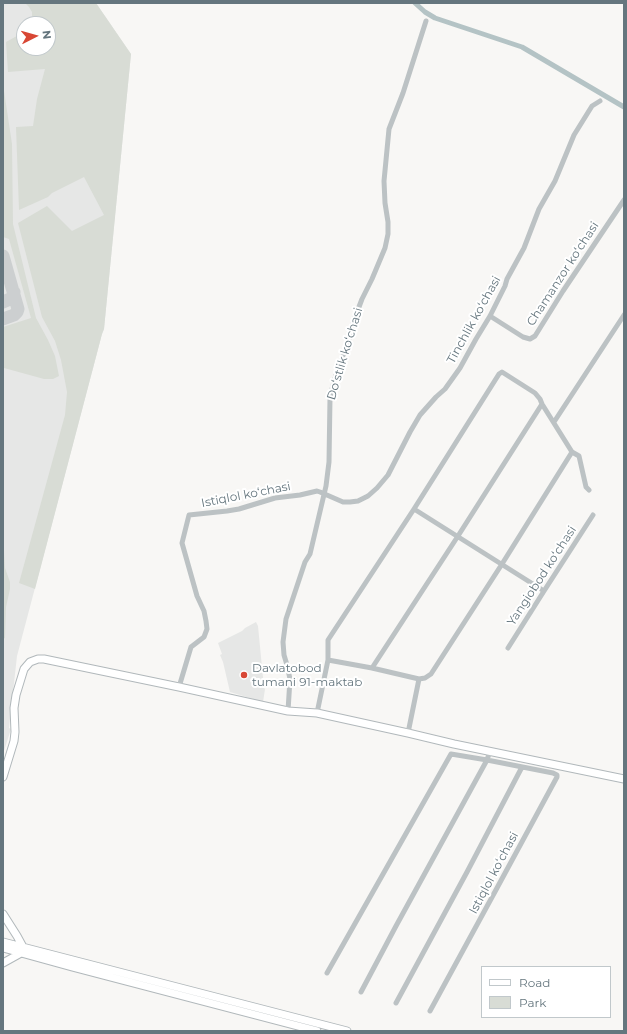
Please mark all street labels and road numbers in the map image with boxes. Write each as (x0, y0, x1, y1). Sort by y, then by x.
street label: Chamanzor koʻchasi (524, 219, 602, 329)
street label: Tinchlik koʻchasi (444, 274, 504, 366)
street label: Doʻstlik koʻchasi (324, 306, 366, 402)
street label: Istiqlol koʻchasi (200, 479, 292, 511)
street label: Yangiobod koʻchasi (504, 523, 580, 629)
street label: Istiqlol koʻchasi (466, 830, 522, 916)

